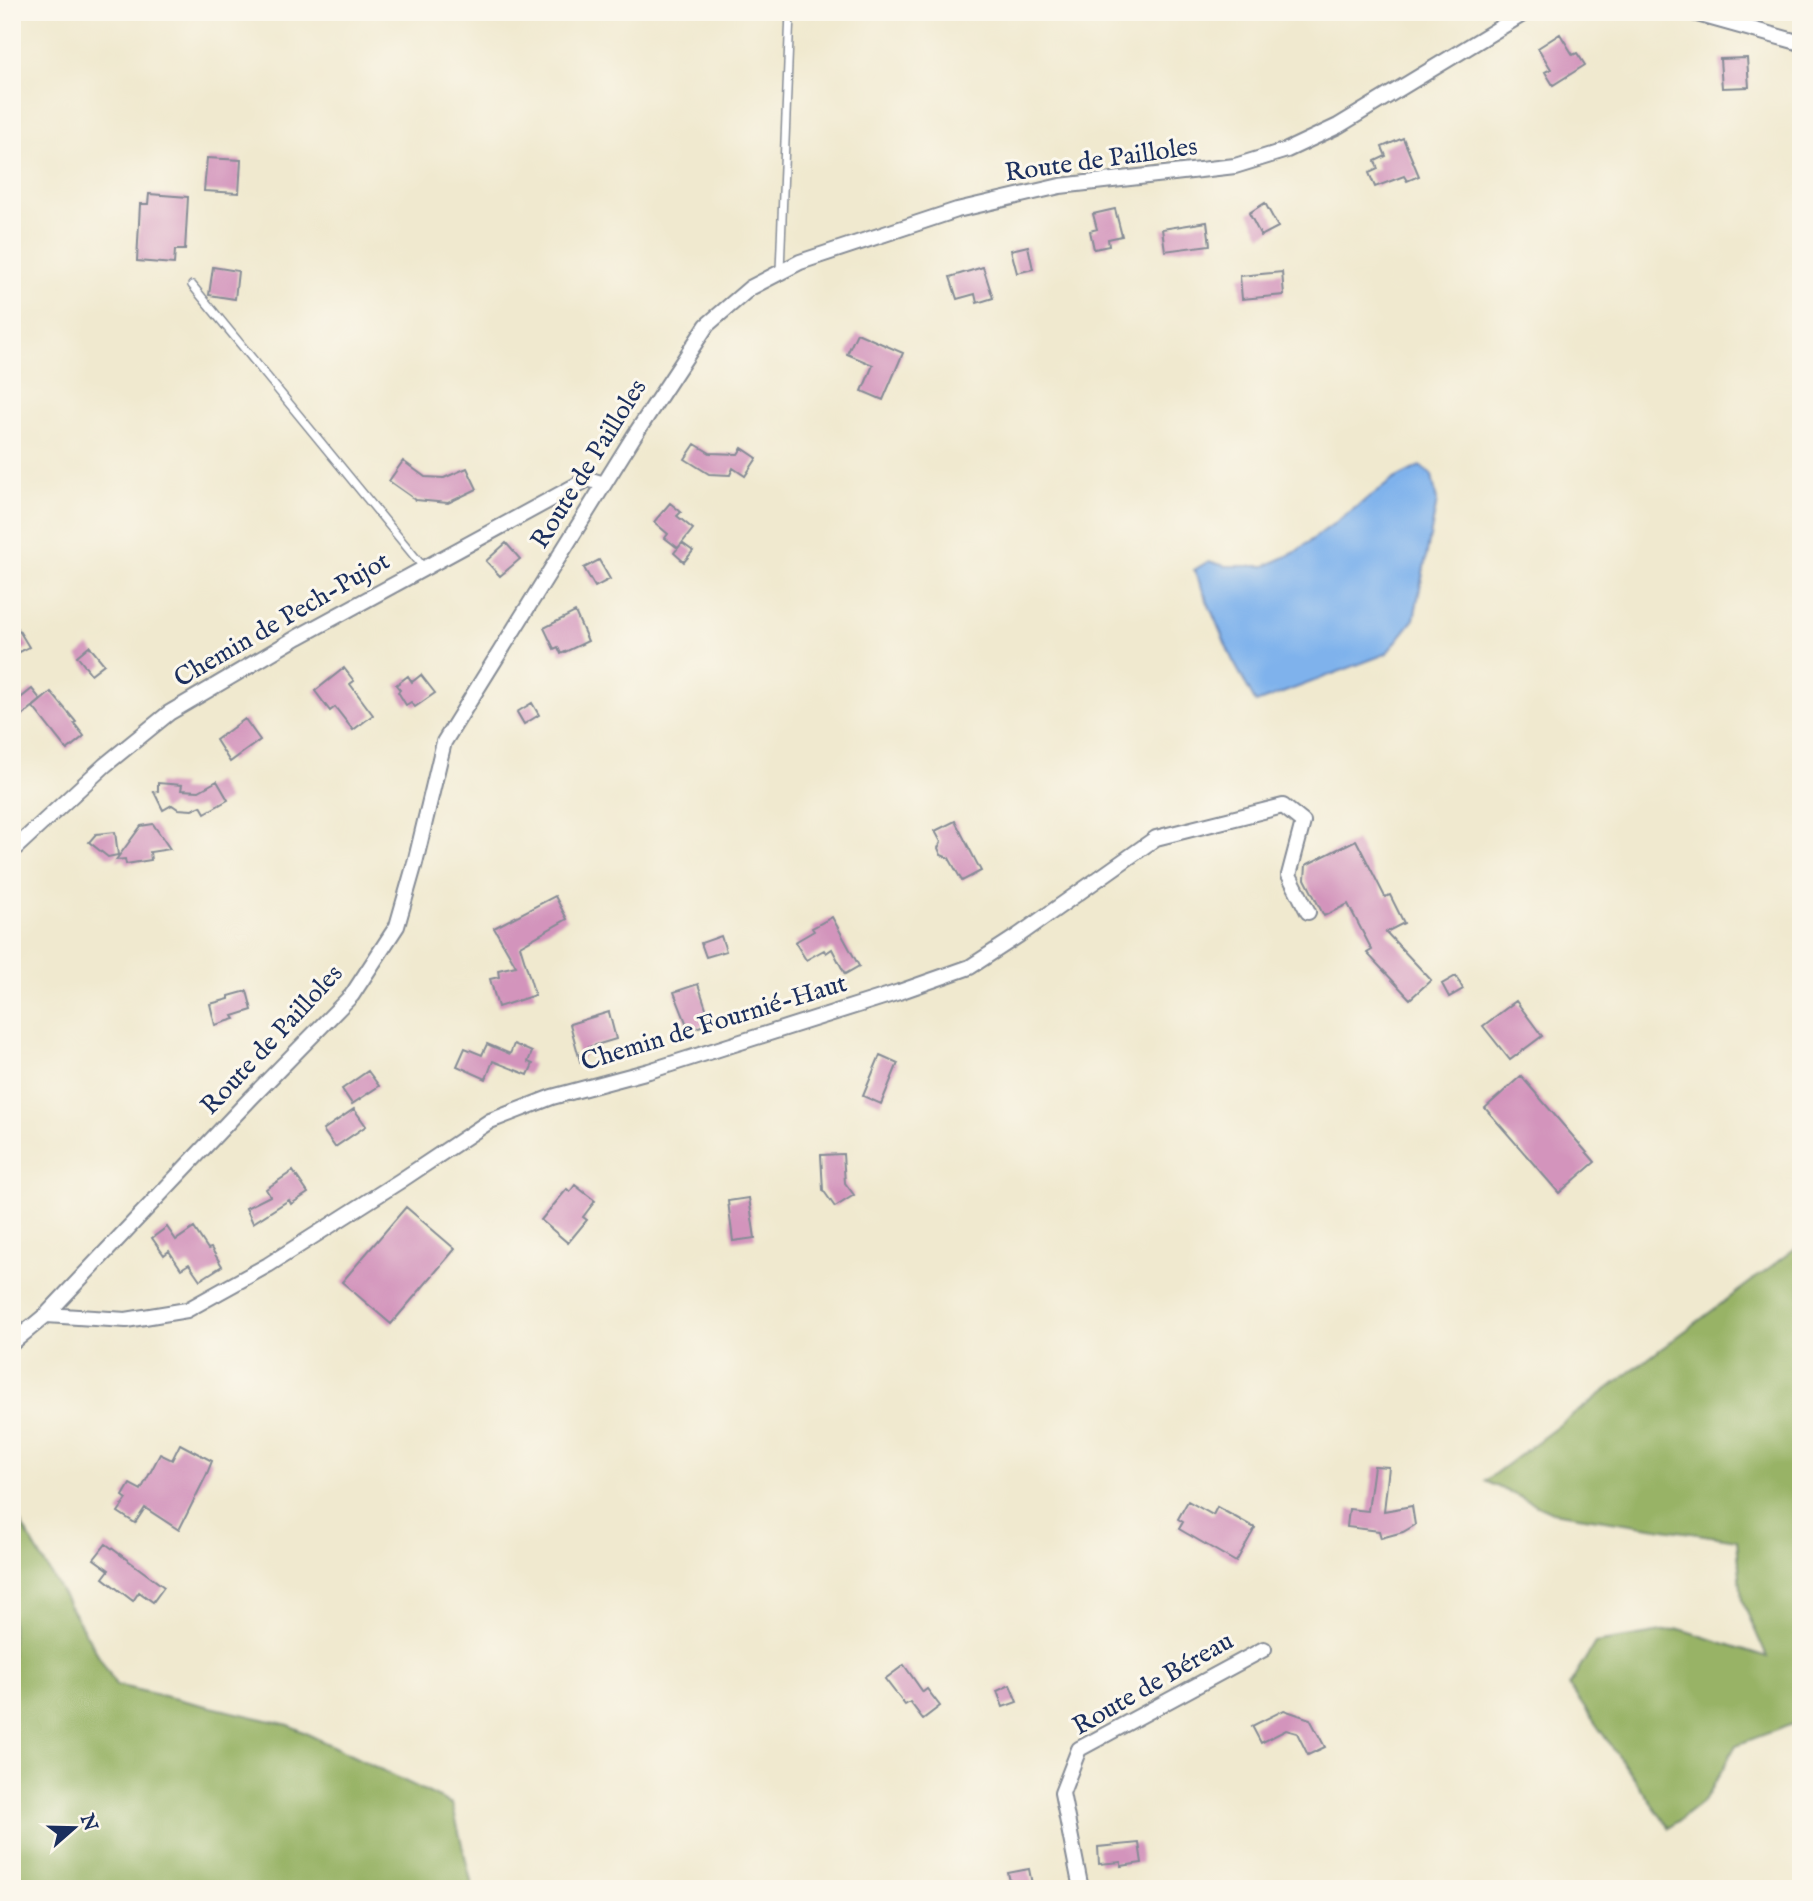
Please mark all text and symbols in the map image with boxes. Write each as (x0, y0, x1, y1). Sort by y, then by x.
street label: Route de Pailloles (1003, 130, 1199, 190)
street label: Route de Pailloles (524, 373, 654, 555)
street label: Chemin de Pech-Pujot (168, 545, 396, 695)
street label: Route de Pailloles (194, 958, 350, 1122)
street label: Chemin de Fournié-Haut (577, 967, 851, 1079)
street label: Route de Béreau (1067, 1625, 1239, 1743)
north arrow (38, 1792, 108, 1862)
text: N (74, 1810, 102, 1835)

